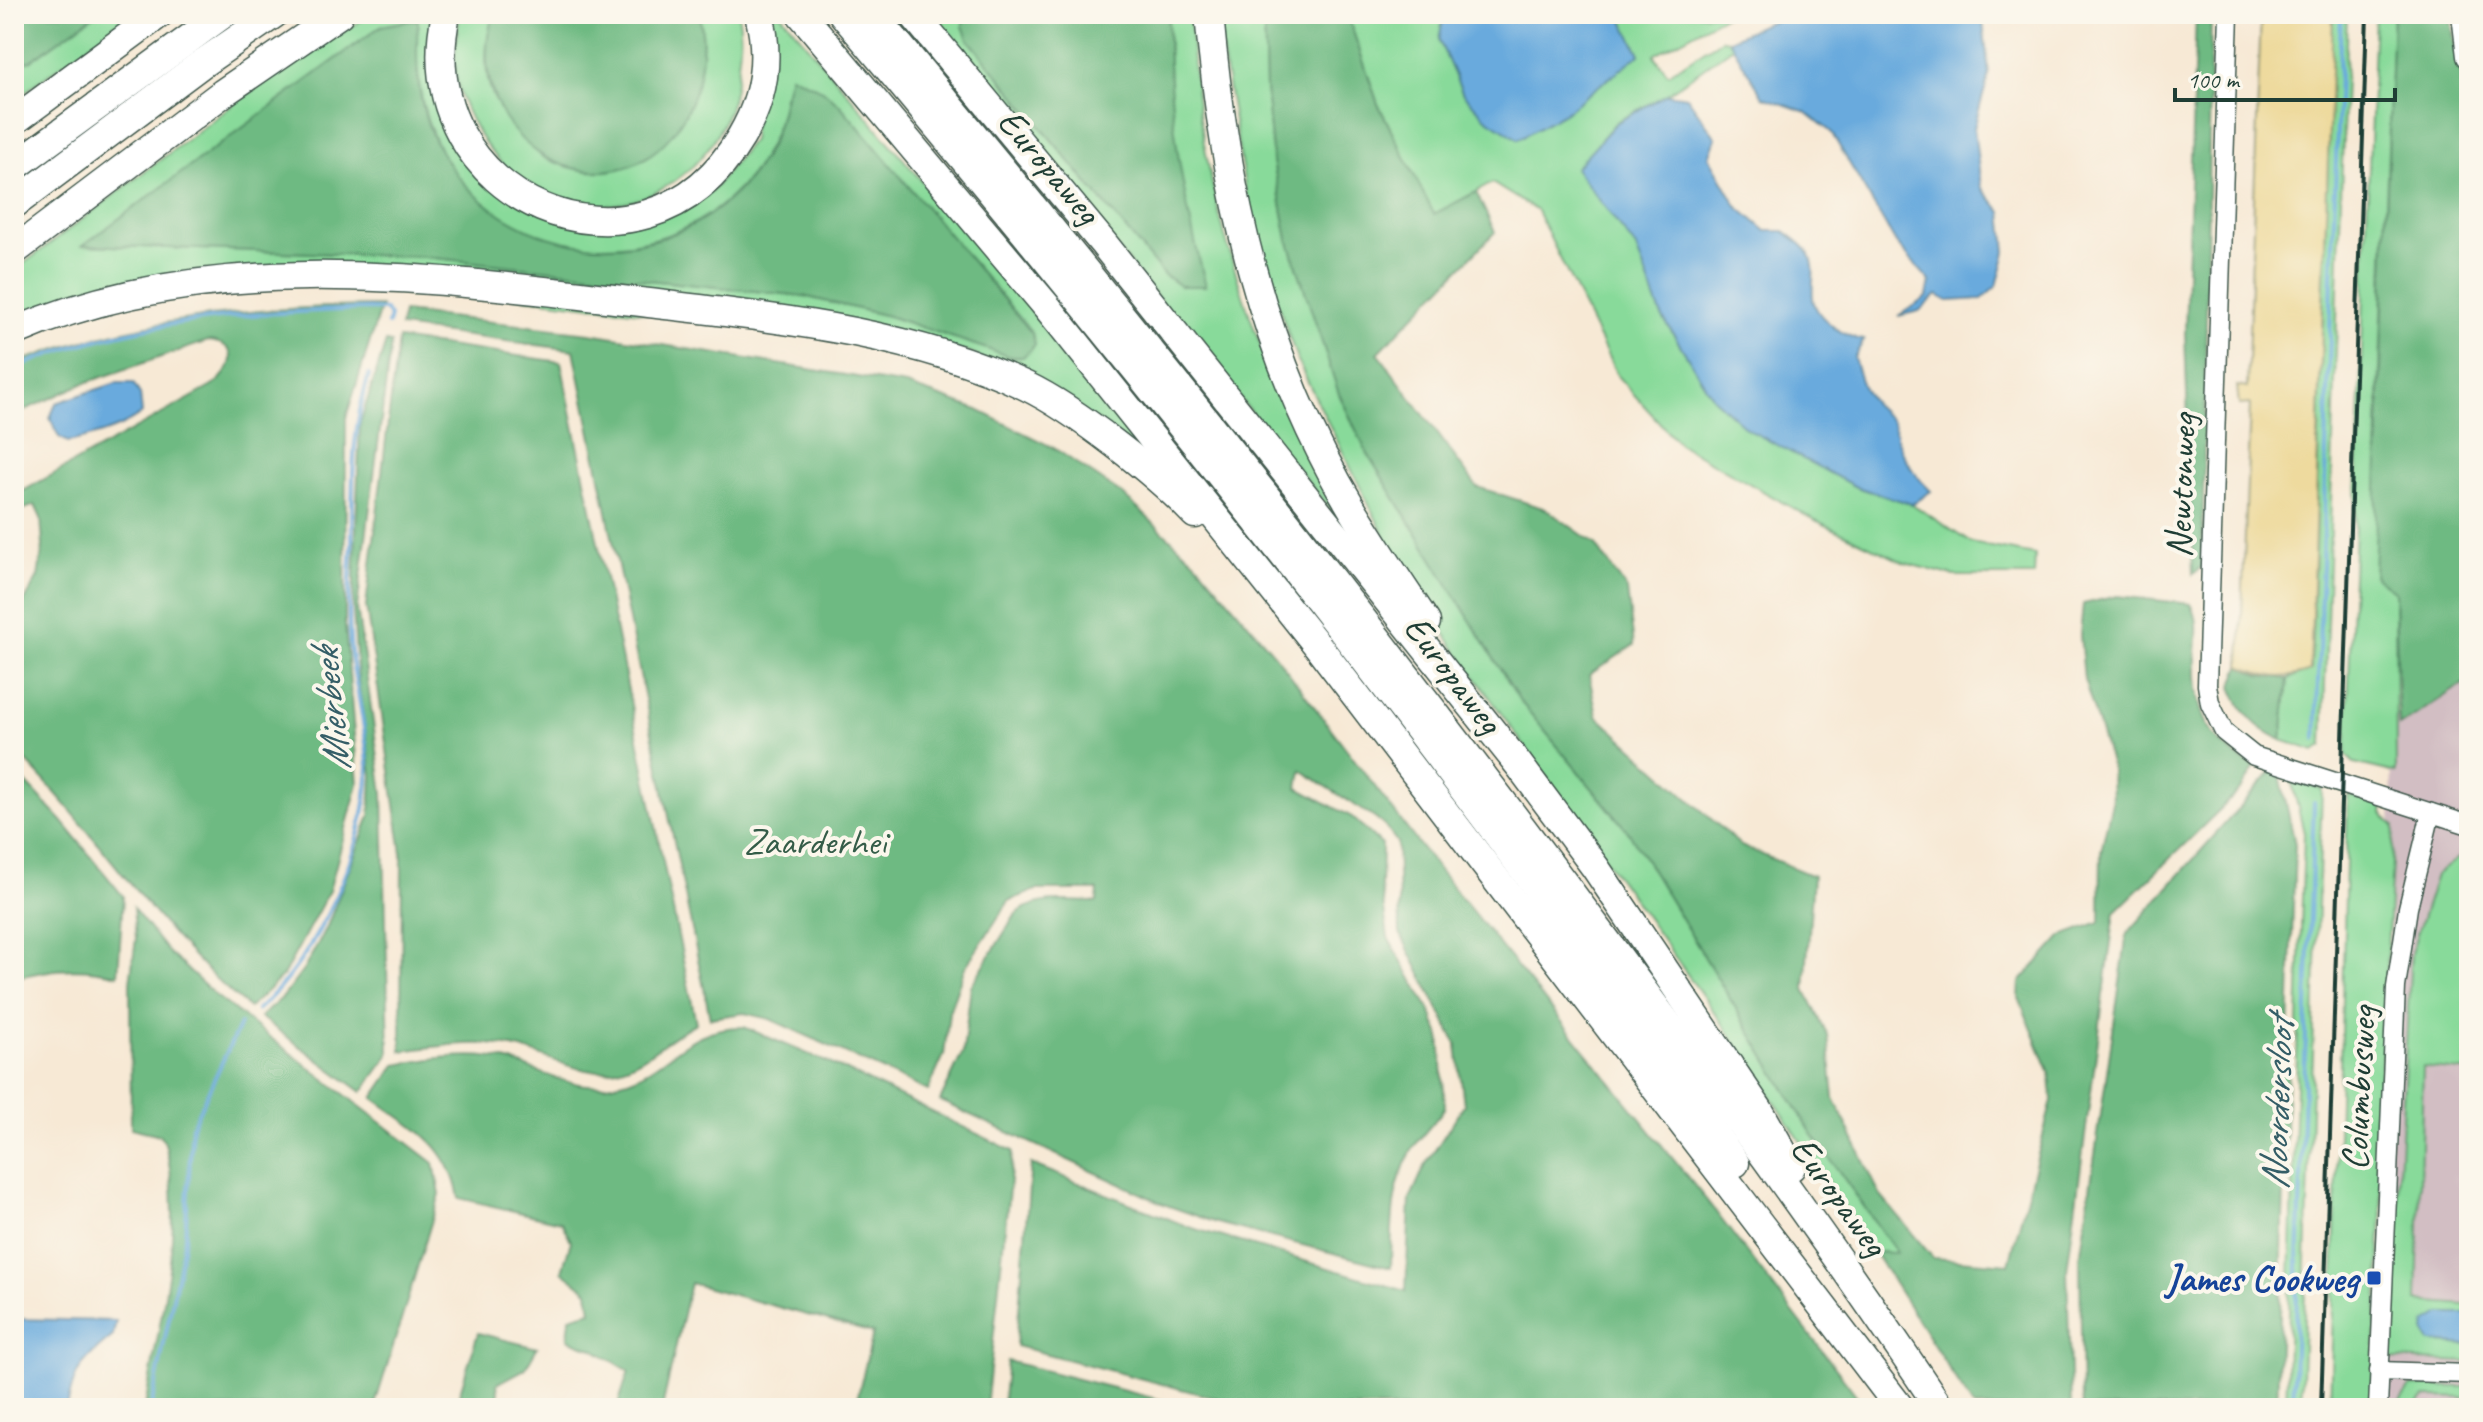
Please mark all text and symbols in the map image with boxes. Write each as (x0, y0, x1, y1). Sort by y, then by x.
scale bar (2175, 52, 2395, 102)
text: 100 m (2187, 65, 2241, 95)
street label: Europaweg (988, 99, 1113, 235)
street label: Newtonweg (2155, 411, 2207, 559)
street label: Europaweg (1394, 606, 1514, 744)
water label: Mierbeek (299, 639, 362, 773)
park label: Zaarderhei (744, 818, 890, 865)
street label: Columbusweg (2331, 1002, 2386, 1171)
water label: Noordersloot (2249, 1008, 2305, 1191)
street label: Europaweg (1780, 1127, 1900, 1267)
place label: James Cookweg (2163, 1255, 2361, 1302)
marker: James Cookweg (2365, 1269, 2383, 1287)

